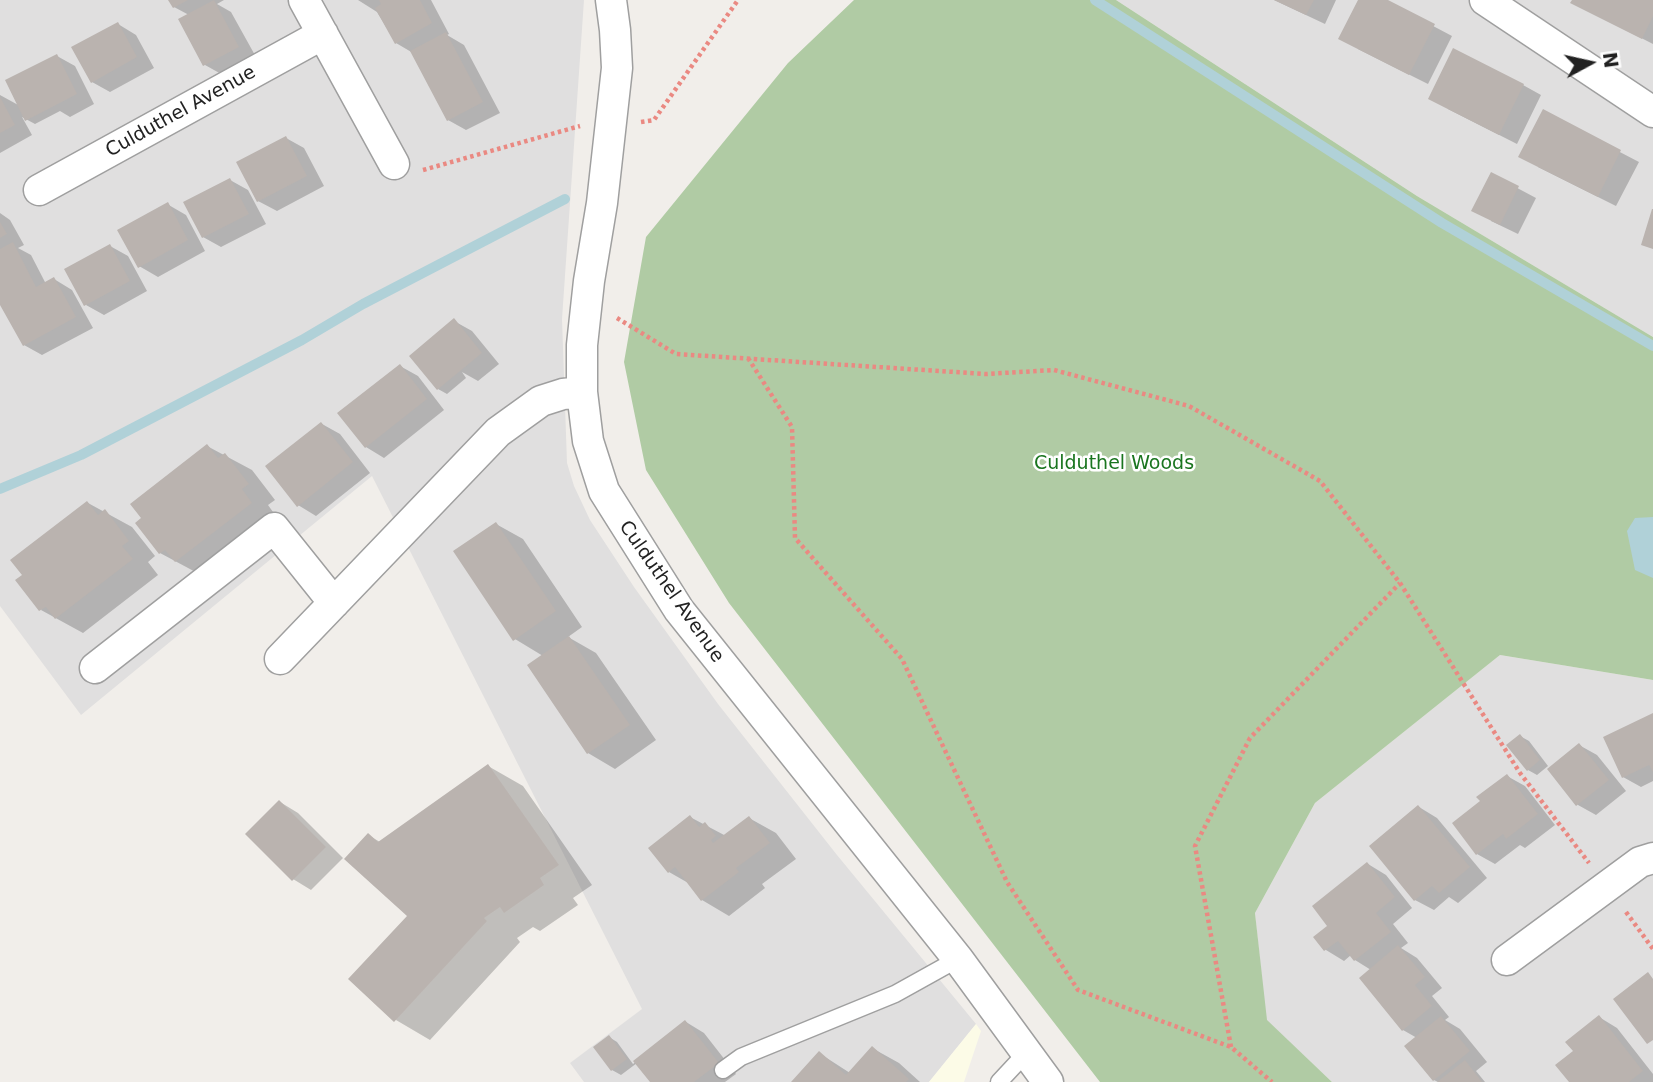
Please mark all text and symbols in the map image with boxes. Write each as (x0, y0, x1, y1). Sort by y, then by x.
north arrow (1555, 28, 1625, 98)
text: N (1599, 51, 1623, 69)
street label: Culduthel Avenue (102, 61, 260, 163)
park label: Culduthel Woods (1034, 453, 1194, 475)
street label: Culduthel Avenue (614, 517, 728, 667)

